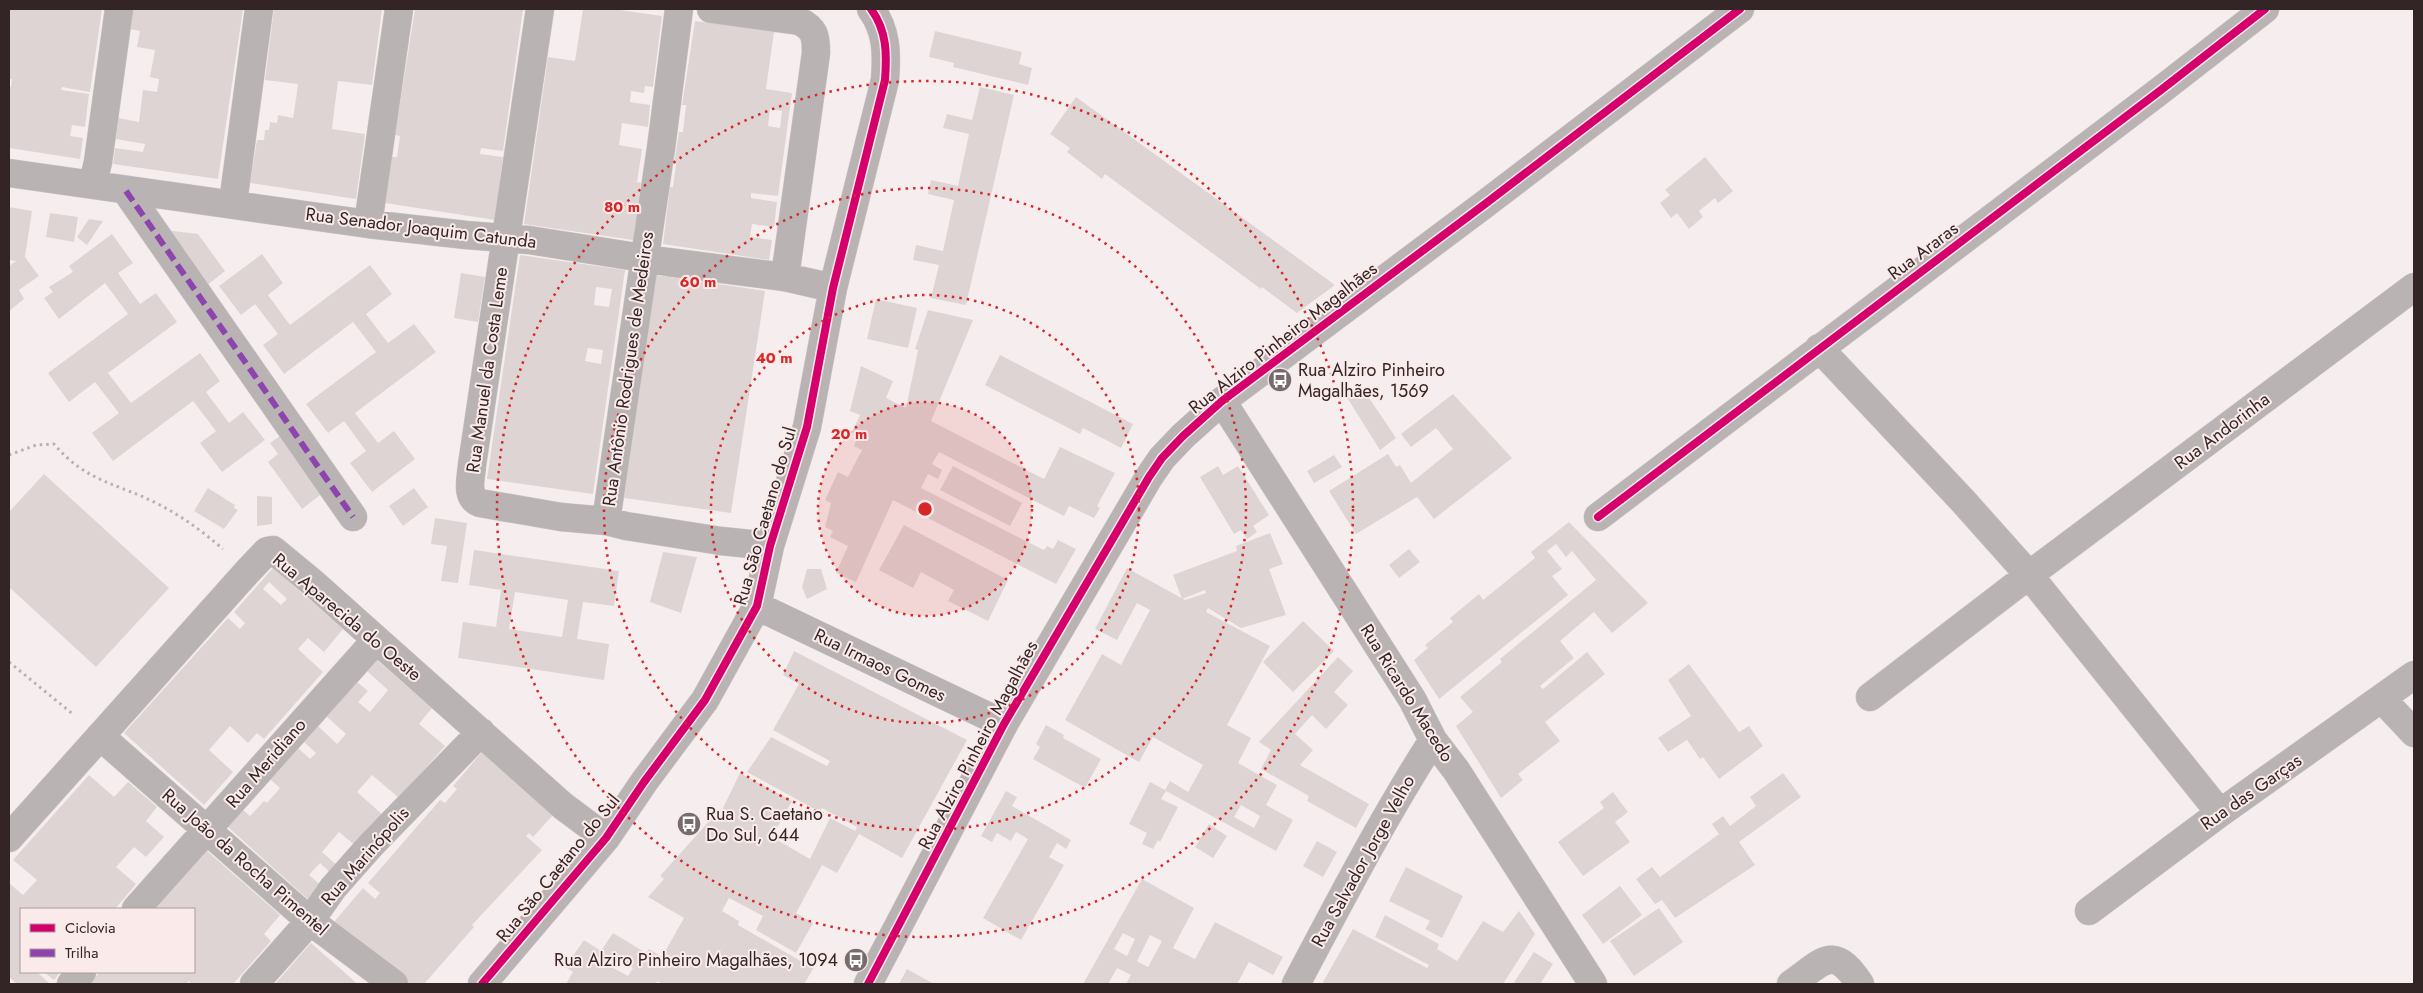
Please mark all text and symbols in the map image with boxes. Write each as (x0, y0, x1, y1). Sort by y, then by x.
text: 80 m (604, 196, 640, 218)
street label: Rua Senador Joaquim Catunda (304, 201, 538, 255)
street label: Rua Araras (1882, 216, 1964, 286)
street label: Rua Antônio Rodrigues de Medeiros (596, 230, 660, 508)
street label: Rua Alziro Pinheiro Magalhães (1183, 256, 1383, 420)
street label: Rua Manuel da Costa Leme (460, 266, 514, 474)
text: 60 m (680, 271, 716, 293)
text: 40 m (755, 347, 793, 369)
place label: Rua Alziro Pinheiro Magalhães, 1569 (1298, 357, 1445, 404)
bus stop icon: Rua Alziro Pinheiro Magalhães, 1569 (1267, 367, 1293, 393)
street label: Rua Andorinha (2169, 386, 2275, 476)
text: 20 m (831, 423, 867, 445)
street label: Rua São Caetano do Sul (727, 424, 803, 608)
centre of rings (916, 500, 934, 518)
street label: Rua Aparecida do Oeste (267, 547, 427, 687)
street label: Rua Ricardo Macedo (1354, 619, 1460, 767)
street label: Rua Irmaos Gomes (810, 622, 950, 708)
street label: Rua Alziro Pinheiro Magalhães (912, 636, 1044, 854)
street label: Rua Meridiano (220, 712, 312, 813)
street label: Rua das Garças (2195, 747, 2307, 837)
street label: Rua Salvador Jorge Velho (1305, 770, 1421, 952)
street label: Rua João da Rocha Pimentel (156, 782, 334, 942)
street label: Rua São Caetano do Sul (490, 788, 626, 948)
street label: Rua Marinópolis (315, 801, 415, 911)
place label: Rua S. Caetano Do Sul, 644 (706, 801, 823, 848)
bus stop icon: Rua S. Caetano Do Sul, 644 (676, 811, 702, 837)
legend (20, 908, 195, 973)
text: Ciclovia (65, 917, 115, 939)
text: Trilha (65, 942, 98, 964)
place label: Rua Alziro Pinheiro Magalhães, 1094 (554, 947, 838, 973)
bus stop icon: Rua Alziro Pinheiro Magalhães, 1094 (843, 947, 869, 973)

